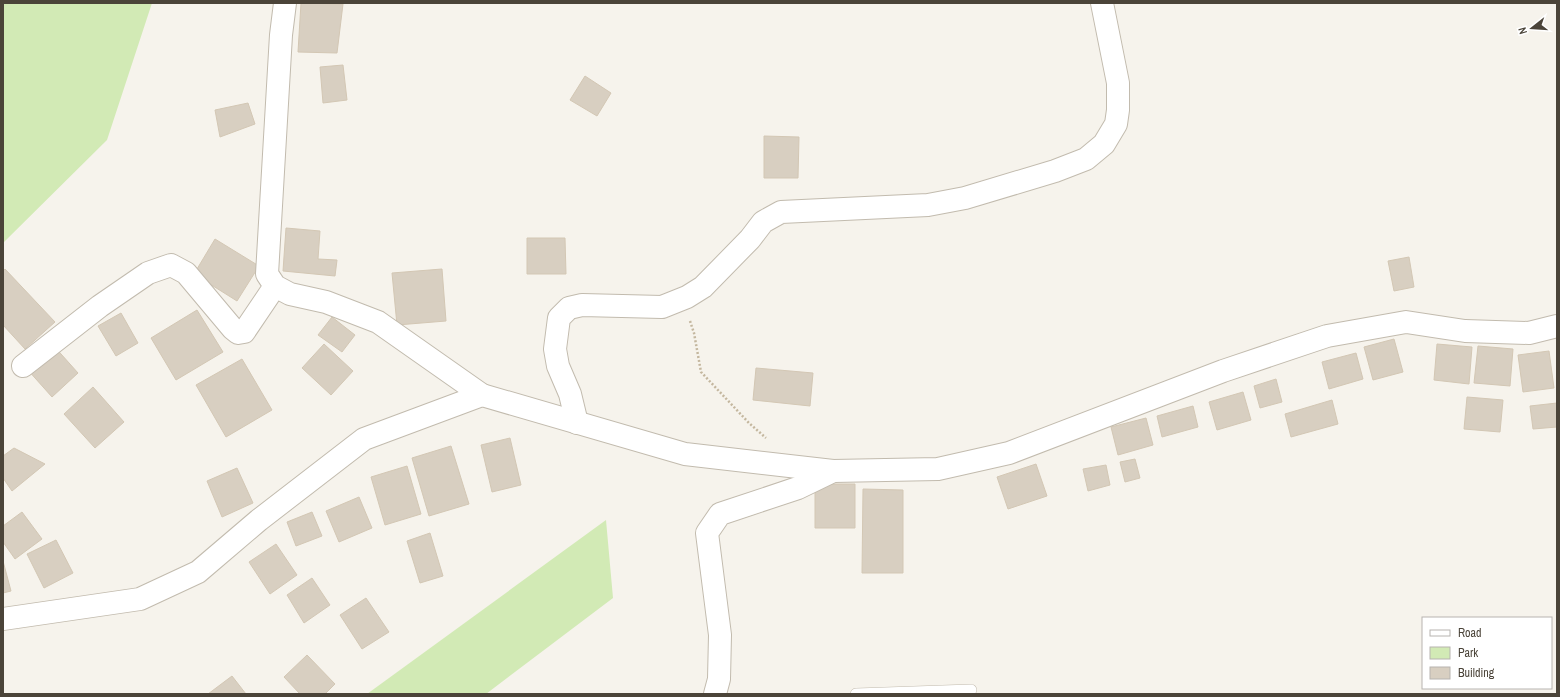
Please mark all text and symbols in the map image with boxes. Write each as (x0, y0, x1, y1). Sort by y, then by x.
north arrow (1512, 8, 1552, 48)
text: N (1515, 26, 1530, 36)
legend (1422, 617, 1552, 689)
text: Road (1458, 625, 1482, 641)
text: Park (1458, 645, 1478, 661)
text: Building (1458, 665, 1495, 681)

